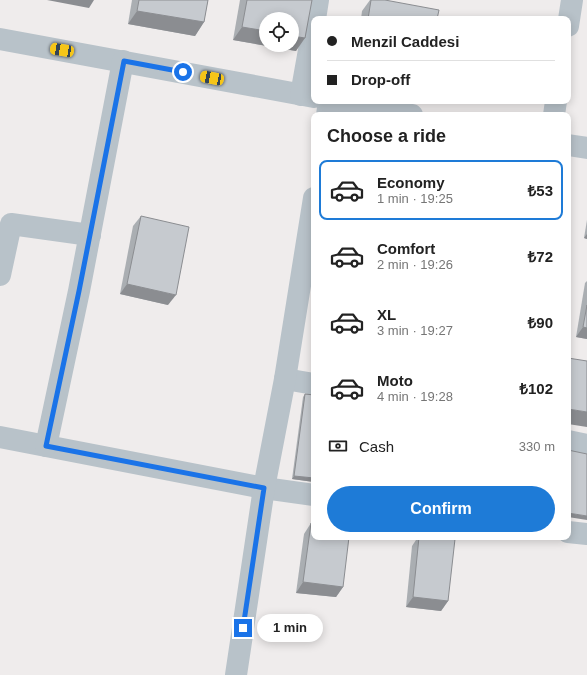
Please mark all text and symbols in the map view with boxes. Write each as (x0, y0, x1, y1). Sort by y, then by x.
map controls (259, 12, 299, 52)
button: locate (259, 12, 299, 52)
text: Menzil Caddesi (351, 33, 459, 50)
car (49, 42, 75, 58)
route start (174, 63, 192, 81)
car (199, 70, 225, 86)
text: Drop-off (351, 71, 410, 88)
text: Choose a ride (327, 126, 446, 146)
icon: car (329, 172, 365, 208)
text: Economy (377, 174, 445, 191)
text: ₺53 (528, 182, 553, 199)
text: 1 min · 19:25 (377, 191, 453, 206)
icon: car (329, 238, 365, 274)
text: Comfort (377, 240, 435, 257)
text: ₺72 (528, 248, 553, 265)
text: 2 min · 19:26 (377, 257, 453, 272)
icon: car (329, 304, 365, 340)
text: XL (377, 306, 396, 323)
text: ₺90 (528, 314, 553, 331)
text: 3 min · 19:27 (377, 323, 453, 338)
icon: car (329, 370, 365, 406)
text: Moto (377, 372, 413, 389)
text: ₺102 (519, 380, 553, 397)
text: 4 min · 19:28 (377, 389, 453, 404)
icon: cash (327, 435, 349, 457)
text: Cash (359, 438, 394, 455)
text: 330 m (519, 439, 555, 454)
button: Confirm (327, 486, 555, 532)
callout: 1 min (257, 614, 323, 642)
route end (234, 619, 252, 637)
text: 1 min (273, 620, 307, 635)

